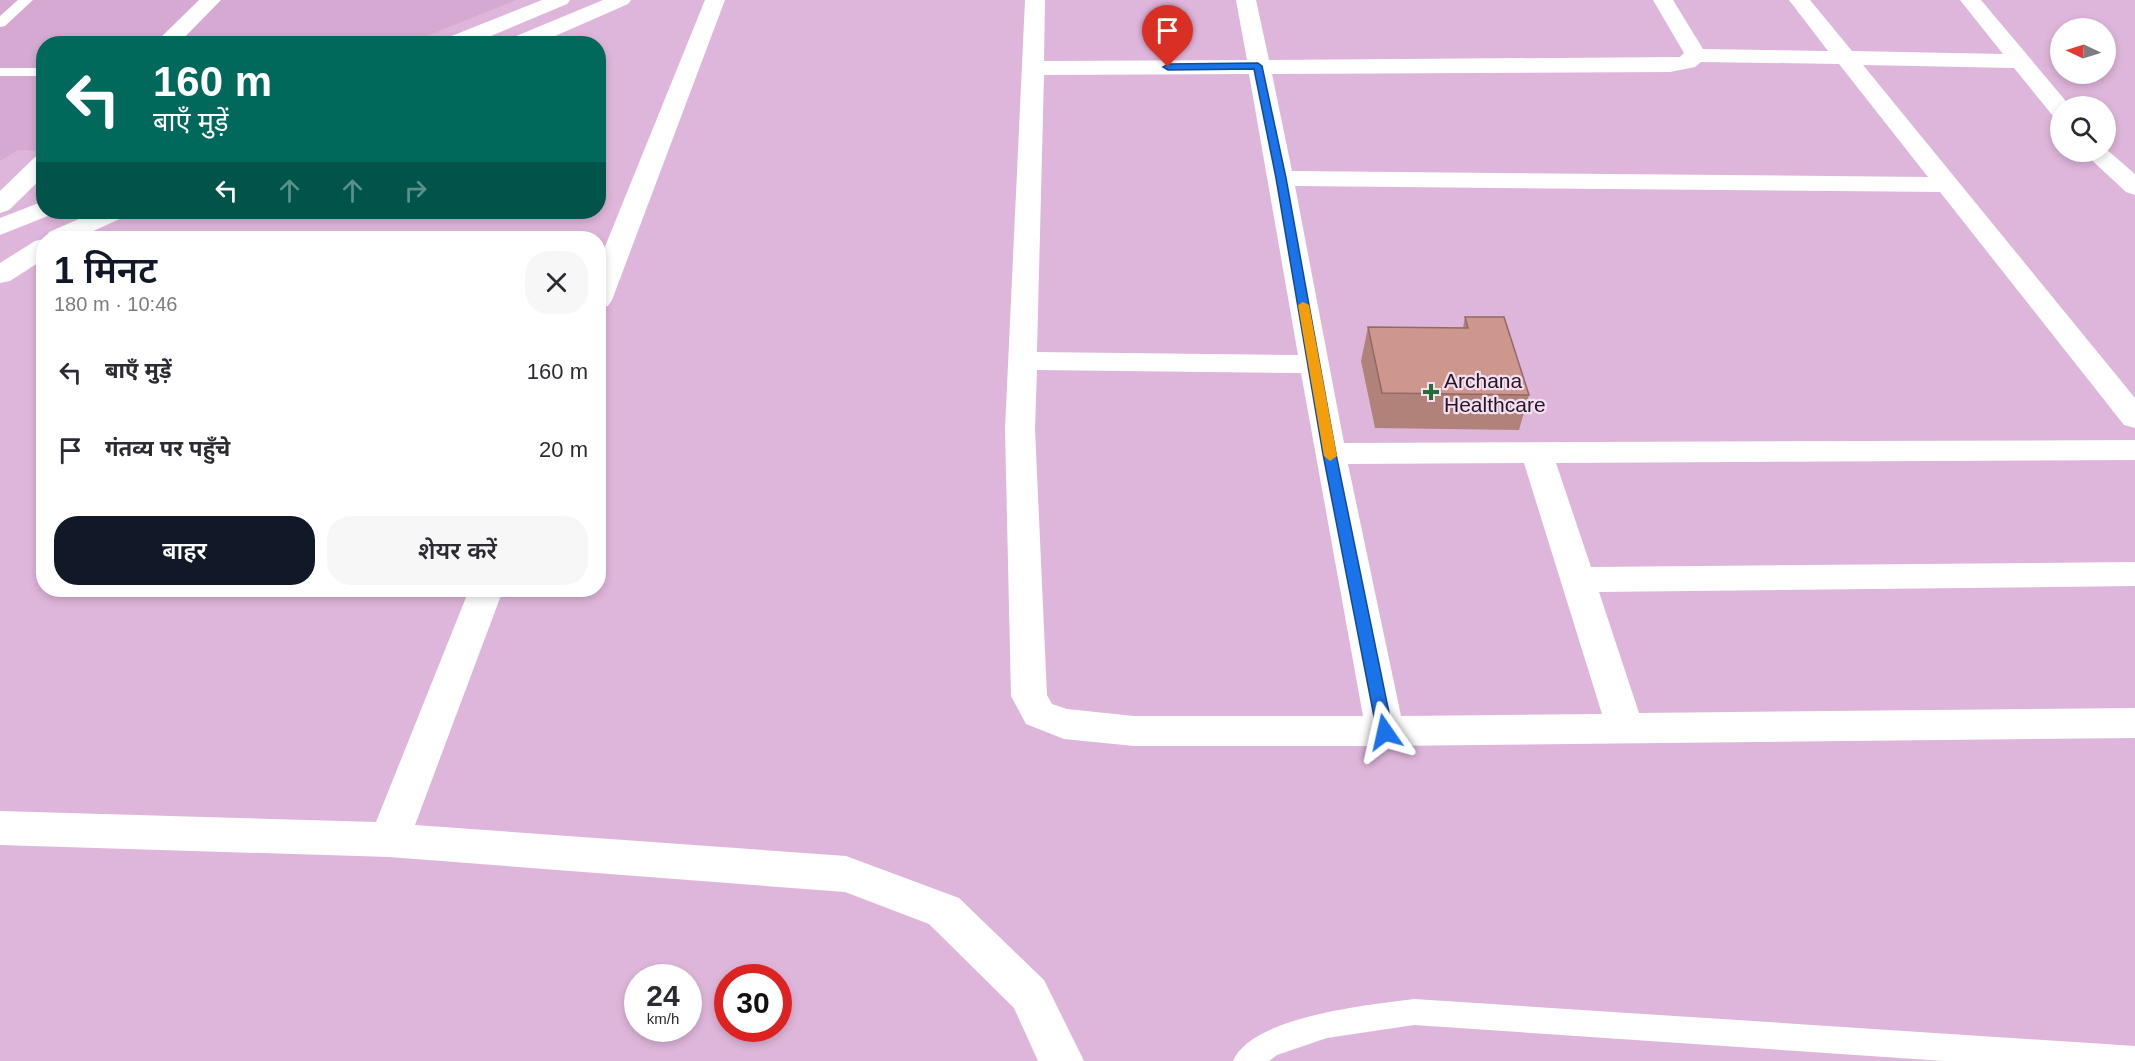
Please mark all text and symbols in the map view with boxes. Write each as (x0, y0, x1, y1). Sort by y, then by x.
pin (1142, 5, 1193, 67)
icon: arrive (1151, 14, 1184, 47)
north arrow (2050, 18, 2116, 84)
map controls (2050, 18, 2116, 162)
text: 160 m (153, 58, 272, 105)
icon: left (54, 60, 132, 138)
button: search (2050, 96, 2116, 162)
text: बाएँ मुड़ें (153, 107, 228, 137)
icon: left (210, 174, 243, 207)
icon: ahead (273, 174, 306, 207)
icon: ahead (336, 174, 369, 207)
icon: right (399, 174, 432, 207)
text: 1 मिनट (54, 250, 157, 291)
button: close (525, 251, 588, 314)
text: 180 m · 10:46 (54, 293, 177, 315)
icon: left (54, 356, 87, 389)
text: बाएँ मुड़ें (105, 358, 171, 383)
text: 160 m (527, 359, 588, 384)
place label: Archana Healthcare (1444, 369, 1546, 416)
marker: Archana Healthcare (1422, 383, 1440, 401)
icon: arrive (54, 434, 87, 467)
text: गंतव्य पर पहुँचे (105, 436, 230, 461)
text: 20 m (539, 437, 588, 462)
button: बाहर (54, 516, 315, 585)
button: शेयर करें (327, 516, 588, 585)
position arrow (1353, 700, 1417, 764)
speed limit sign: 30 (714, 964, 792, 1042)
text: 24 (646, 979, 680, 1012)
text: km/h (647, 1010, 679, 1027)

